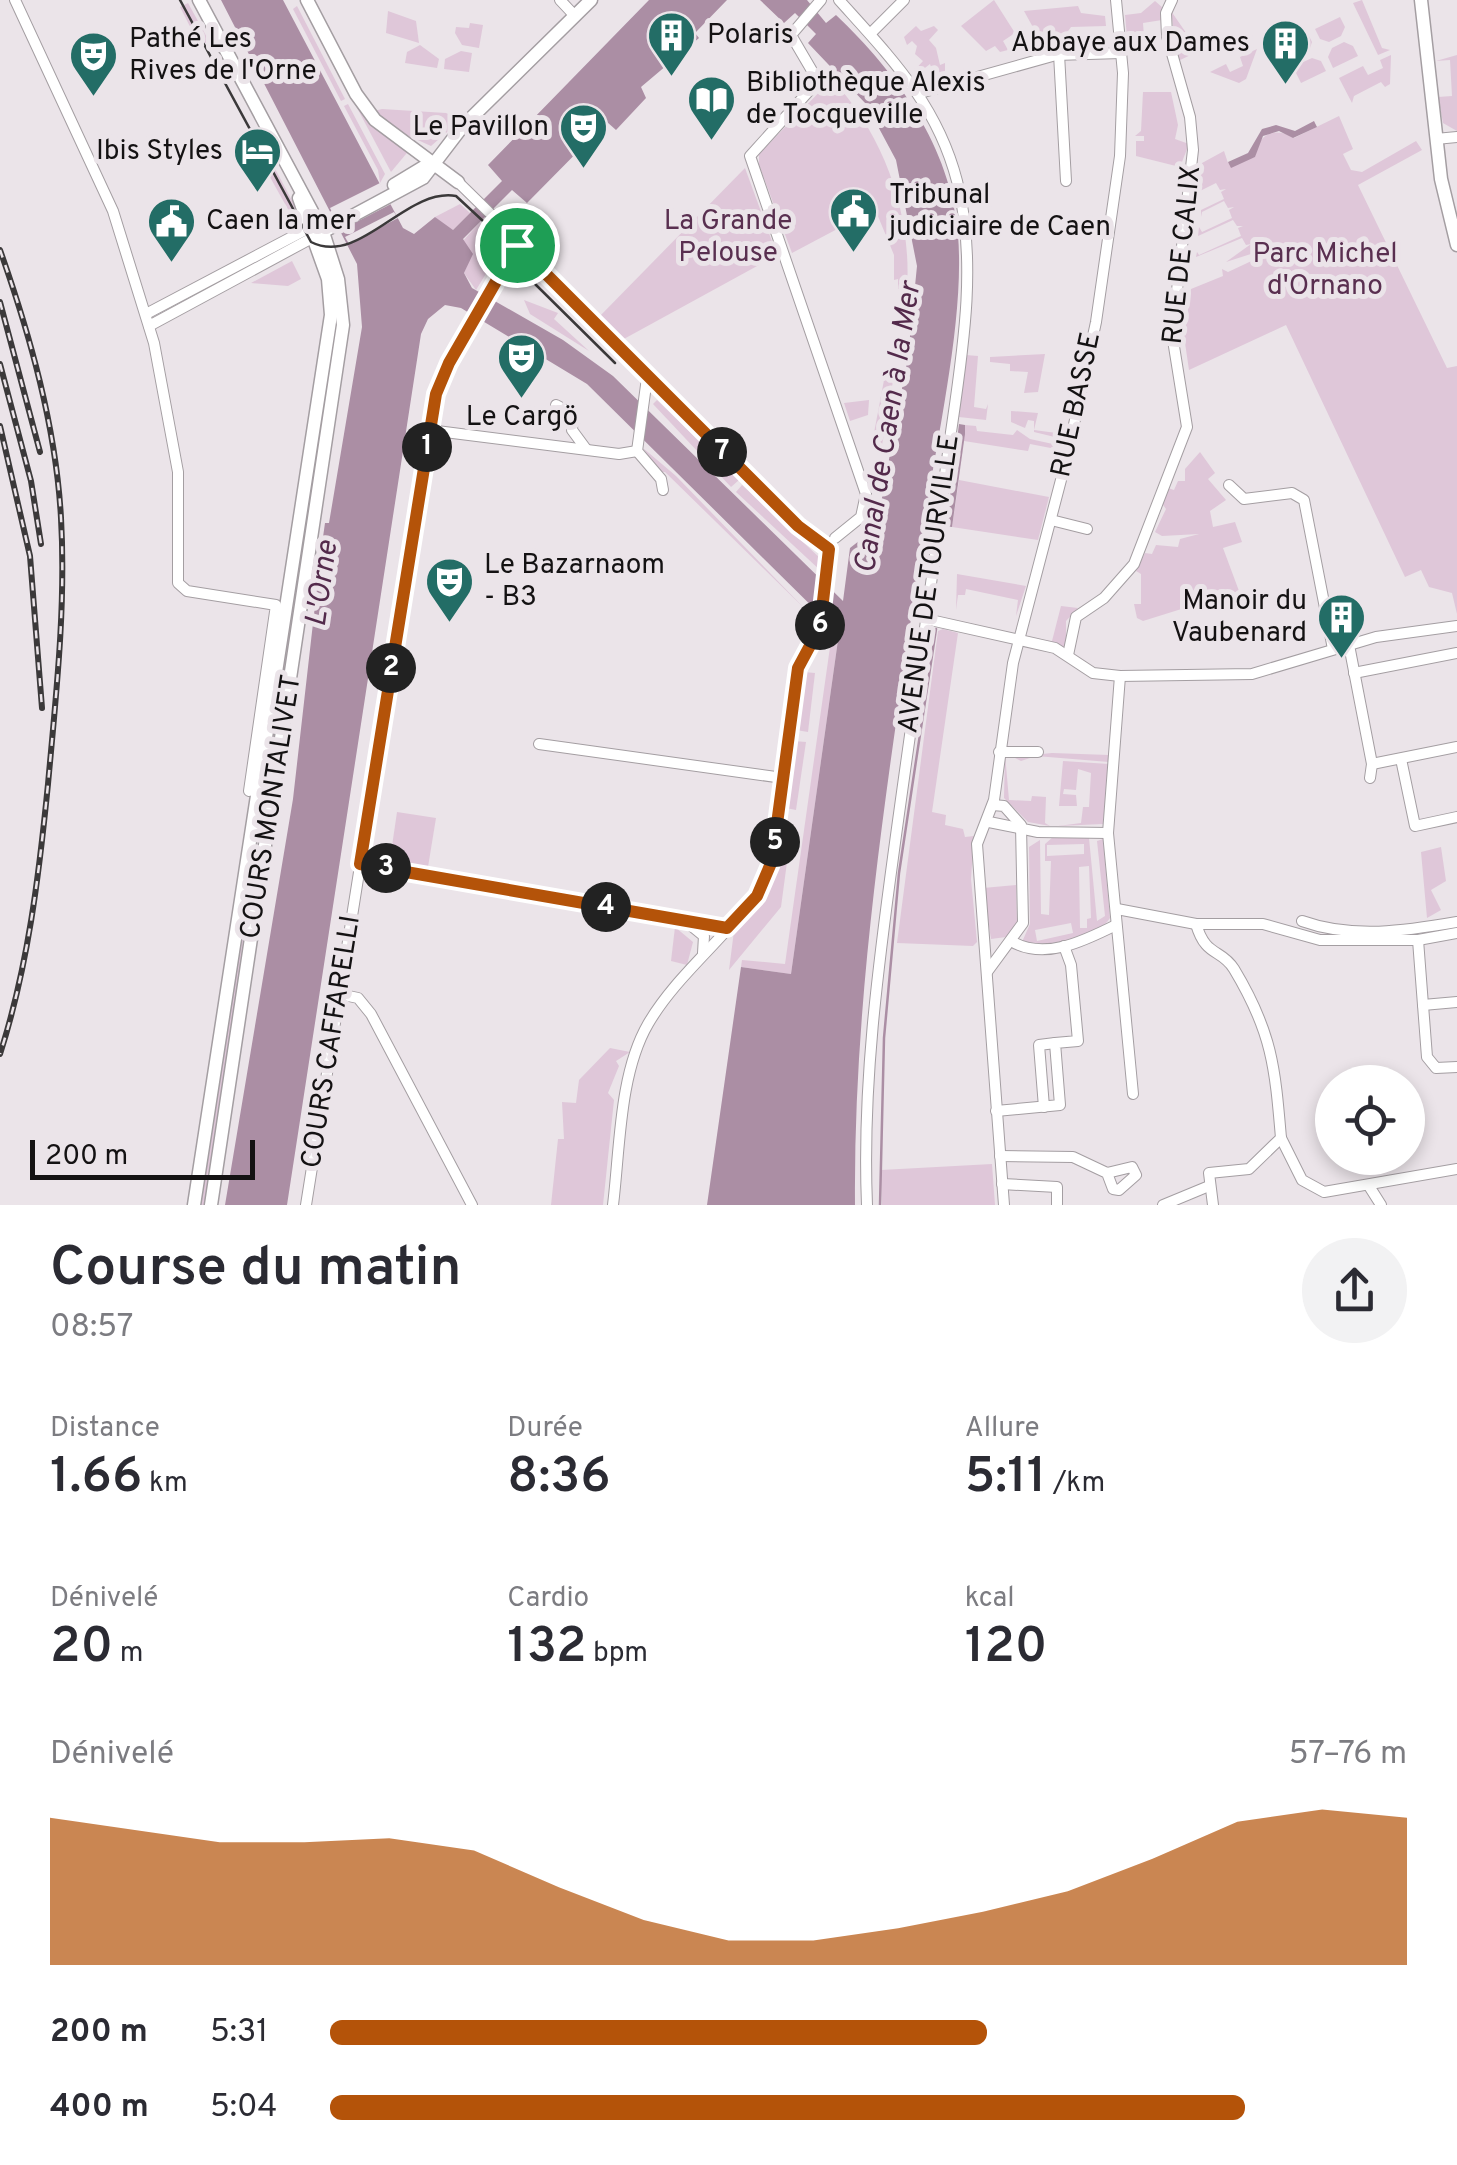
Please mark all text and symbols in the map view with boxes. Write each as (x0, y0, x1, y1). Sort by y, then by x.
building icon: Polaris (646, 10, 698, 78)
place label: Polaris (707, 18, 794, 54)
building icon: Abbaye aux Dames (1259, 18, 1311, 86)
place label: Pathé Les Rives de l'Orne (129, 22, 317, 90)
place label: Abbaye aux Dames (1011, 26, 1250, 62)
theatre icon: Pathé Les Rives de l'Orne (68, 30, 120, 98)
place label: Bibliothèque Alexis de Tocqueville (746, 66, 986, 134)
library icon: Bibliothèque Alexis de Tocqueville (685, 74, 737, 142)
theatre icon: Le Pavillon (558, 102, 610, 170)
place label: Le Pavillon (413, 110, 549, 146)
hotel icon: Ibis Styles (232, 126, 284, 194)
place label: Ibis Styles (96, 134, 223, 170)
street label: RUE DE CALIX (1156, 164, 1210, 346)
place label: Tribunal judiciaire de Caen (887, 178, 1111, 246)
public building icon: Tribunal judiciaire de Caen (828, 186, 880, 254)
public building icon: Caen la mer (145, 196, 197, 264)
pin (475, 203, 560, 288)
place label: Caen la mer (206, 204, 356, 240)
park label: La Grande Pelouse (664, 204, 792, 272)
icon: arrive (490, 218, 545, 273)
park label: Parc Michel d'Ornano (1252, 237, 1398, 305)
water label: Canal de Caen à la Mer (848, 277, 931, 576)
street label: RUE BASSE (1044, 329, 1110, 481)
theatre icon: Le Cargö (496, 332, 548, 400)
place label: Le Cargö (466, 400, 578, 436)
pin: 1 (402, 422, 452, 472)
pin: 7 (697, 427, 747, 477)
text: 1 (421, 429, 433, 465)
street label: AVENUE DE TOURVILLE (891, 432, 969, 736)
text: 7 (714, 434, 730, 470)
water label: L'Orne (299, 538, 347, 629)
place label: Le Bazarnaom - B3 (484, 548, 665, 616)
theatre icon: Le Bazarnaom - B3 (423, 556, 475, 624)
place label: Manoir du Vaubenard (1172, 584, 1307, 652)
building icon: Manoir du Vaubenard (1316, 592, 1368, 660)
pin: 6 (795, 600, 845, 650)
text: 6 (811, 607, 829, 643)
pin: 2 (366, 643, 416, 693)
text: 2 (382, 650, 400, 686)
street label: COURS MONTALIVET (233, 672, 311, 942)
pin: 5 (750, 817, 800, 867)
text: 5 (766, 824, 784, 860)
pin: 3 (361, 843, 411, 893)
text: 3 (378, 850, 394, 886)
pin: 4 (581, 882, 631, 932)
text: 4 (597, 889, 615, 925)
street label: COURS CAFFARELLI (294, 913, 370, 1171)
map controls (1315, 1065, 1425, 1175)
button: locate (1315, 1065, 1425, 1175)
scale bar (30, 1135, 255, 1180)
text: 200 m (45, 1139, 128, 1175)
text: Course du matin (50, 1235, 461, 1305)
button: share (1302, 1238, 1407, 1343)
text: 08:57 (50, 1308, 134, 1348)
text: Distance (50, 1411, 160, 1447)
text: Durée (507, 1411, 583, 1447)
text: Allure (965, 1411, 1040, 1447)
text: 1.66 (50, 1447, 142, 1510)
text: 8:36 (507, 1447, 611, 1510)
text: 5:11 (965, 1447, 1046, 1510)
text: km (142, 1466, 188, 1502)
text: /km (1046, 1466, 1105, 1502)
text: Dénivelé (50, 1581, 158, 1617)
text: Cardio (507, 1581, 589, 1617)
text: kcal (965, 1581, 1014, 1617)
text: 20 (50, 1617, 113, 1680)
text: 132 (507, 1617, 586, 1680)
text: 120 (965, 1617, 1047, 1680)
text: m (113, 1636, 144, 1672)
text: bpm (586, 1636, 648, 1672)
text: Dénivelé (50, 1735, 174, 1775)
text: 57–76 m (1289, 1735, 1407, 1775)
text: 200 m (50, 2013, 148, 2053)
text: 5:31 (210, 2013, 268, 2053)
text: 400 m (50, 2088, 149, 2128)
text: 5:04 (210, 2088, 278, 2128)

